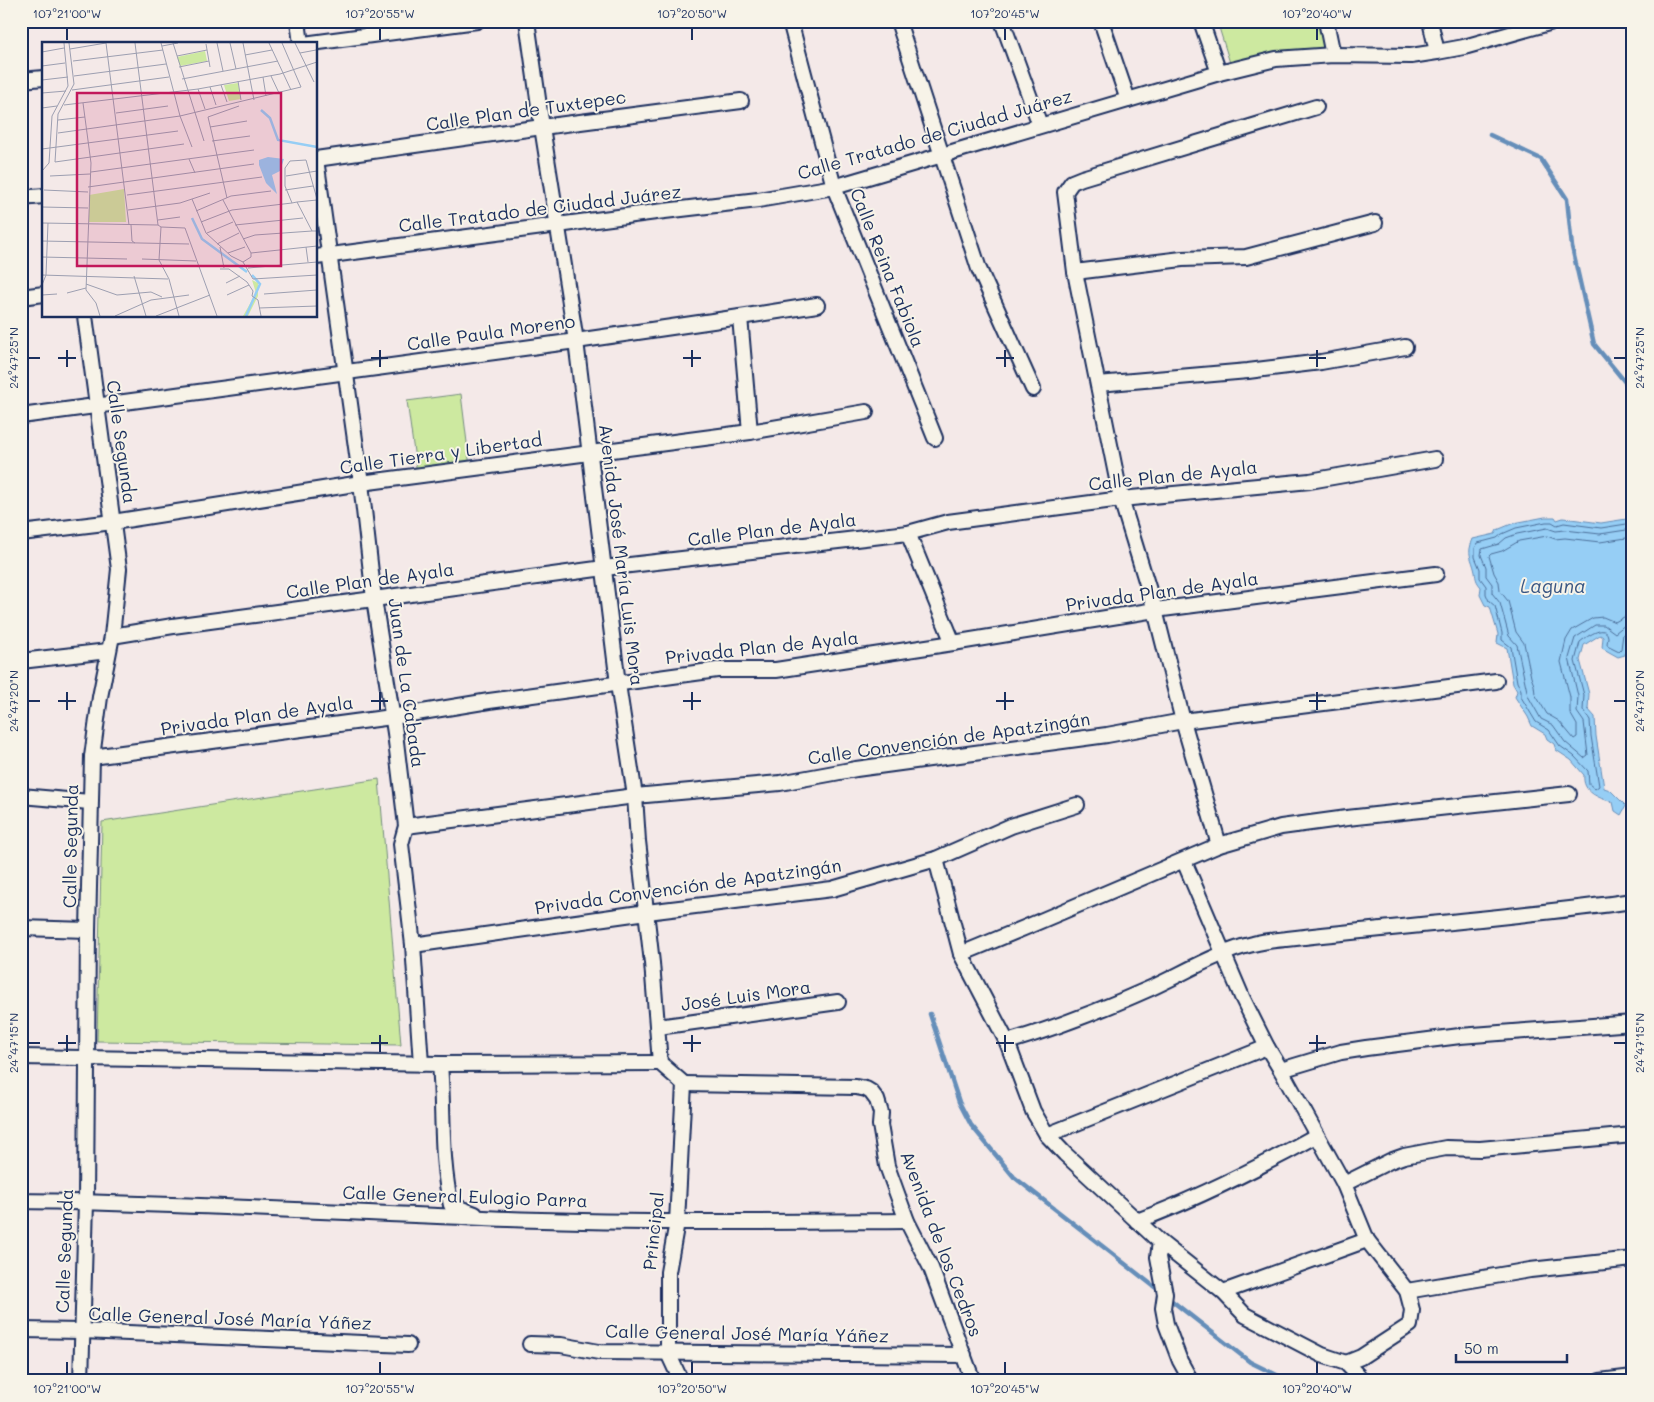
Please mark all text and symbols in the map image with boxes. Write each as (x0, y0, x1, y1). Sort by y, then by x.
text: 107°21'00"W (33, 5, 101, 21)
text: 107°20'55"W (345, 5, 415, 21)
text: 107°20'50"W (657, 5, 727, 21)
text: 107°20'45"W (970, 5, 1040, 21)
text: 107°20'40"W (1282, 5, 1352, 21)
inset map (42, 42, 318, 318)
street label: Calle Tratado de Ciudad Juárez (795, 83, 1075, 185)
street label: Calle Plan de Tuxtepec (424, 84, 627, 136)
street label: Calle Tratado de Ciudad Juárez (397, 179, 683, 237)
street label: Calle Reina Fabiola (845, 184, 931, 351)
street label: Calle Paula Moreno (405, 308, 577, 356)
text: 24°47'25"N (5, 327, 21, 389)
text: 24°47'25"N (1631, 327, 1647, 389)
street label: Calle Segunda (101, 379, 143, 505)
street label: Avenida José María Luis Mora (594, 423, 650, 687)
street label: Calle Tierra y Libertad (338, 427, 544, 479)
street label: Calle Plan de Ayala (1087, 454, 1258, 496)
street label: Calle Plan de Ayala (686, 507, 857, 551)
street label: Calle Plan de Ayala (284, 556, 455, 604)
street label: Privada Plan de Ayala (1064, 566, 1260, 616)
water label: Laguna (1520, 573, 1586, 598)
street label: Juan de La Cabada (383, 597, 431, 769)
street label: Privada Plan de Ayala (664, 625, 860, 669)
text: 24°47'20"N (5, 670, 21, 732)
text: 24°47'20"N (1631, 670, 1647, 732)
street label: Privada Plan de Ayala (159, 690, 355, 740)
street label: Calle Convención de Apatzingán (806, 706, 1092, 770)
street label: Calle Segunda (57, 784, 83, 908)
street label: Privada Convención de Apatzingán (533, 853, 843, 919)
street label: José Luis Mora (679, 974, 812, 1016)
text: 24°47'15"N (5, 1013, 21, 1073)
text: 24°47'15"N (1631, 1013, 1647, 1073)
street label: Avenida de los Cedros (895, 1147, 988, 1340)
street label: Calle General Eulogio Parra (342, 1180, 588, 1212)
street label: Calle Segunda (50, 1188, 78, 1313)
street label: Principal (637, 1191, 669, 1271)
street label: Calle General José María Yáñez (88, 1301, 372, 1335)
street label: Calle General José María Yáñez (605, 1319, 889, 1347)
scale bar (1456, 1332, 1568, 1364)
text: 50 m (1464, 1338, 1499, 1358)
text: 107°21'00"W (33, 1380, 101, 1396)
text: 107°20'55"W (345, 1380, 415, 1396)
text: 107°20'50"W (657, 1380, 727, 1396)
text: 107°20'45"W (970, 1380, 1040, 1396)
text: 107°20'40"W (1282, 1380, 1352, 1396)

